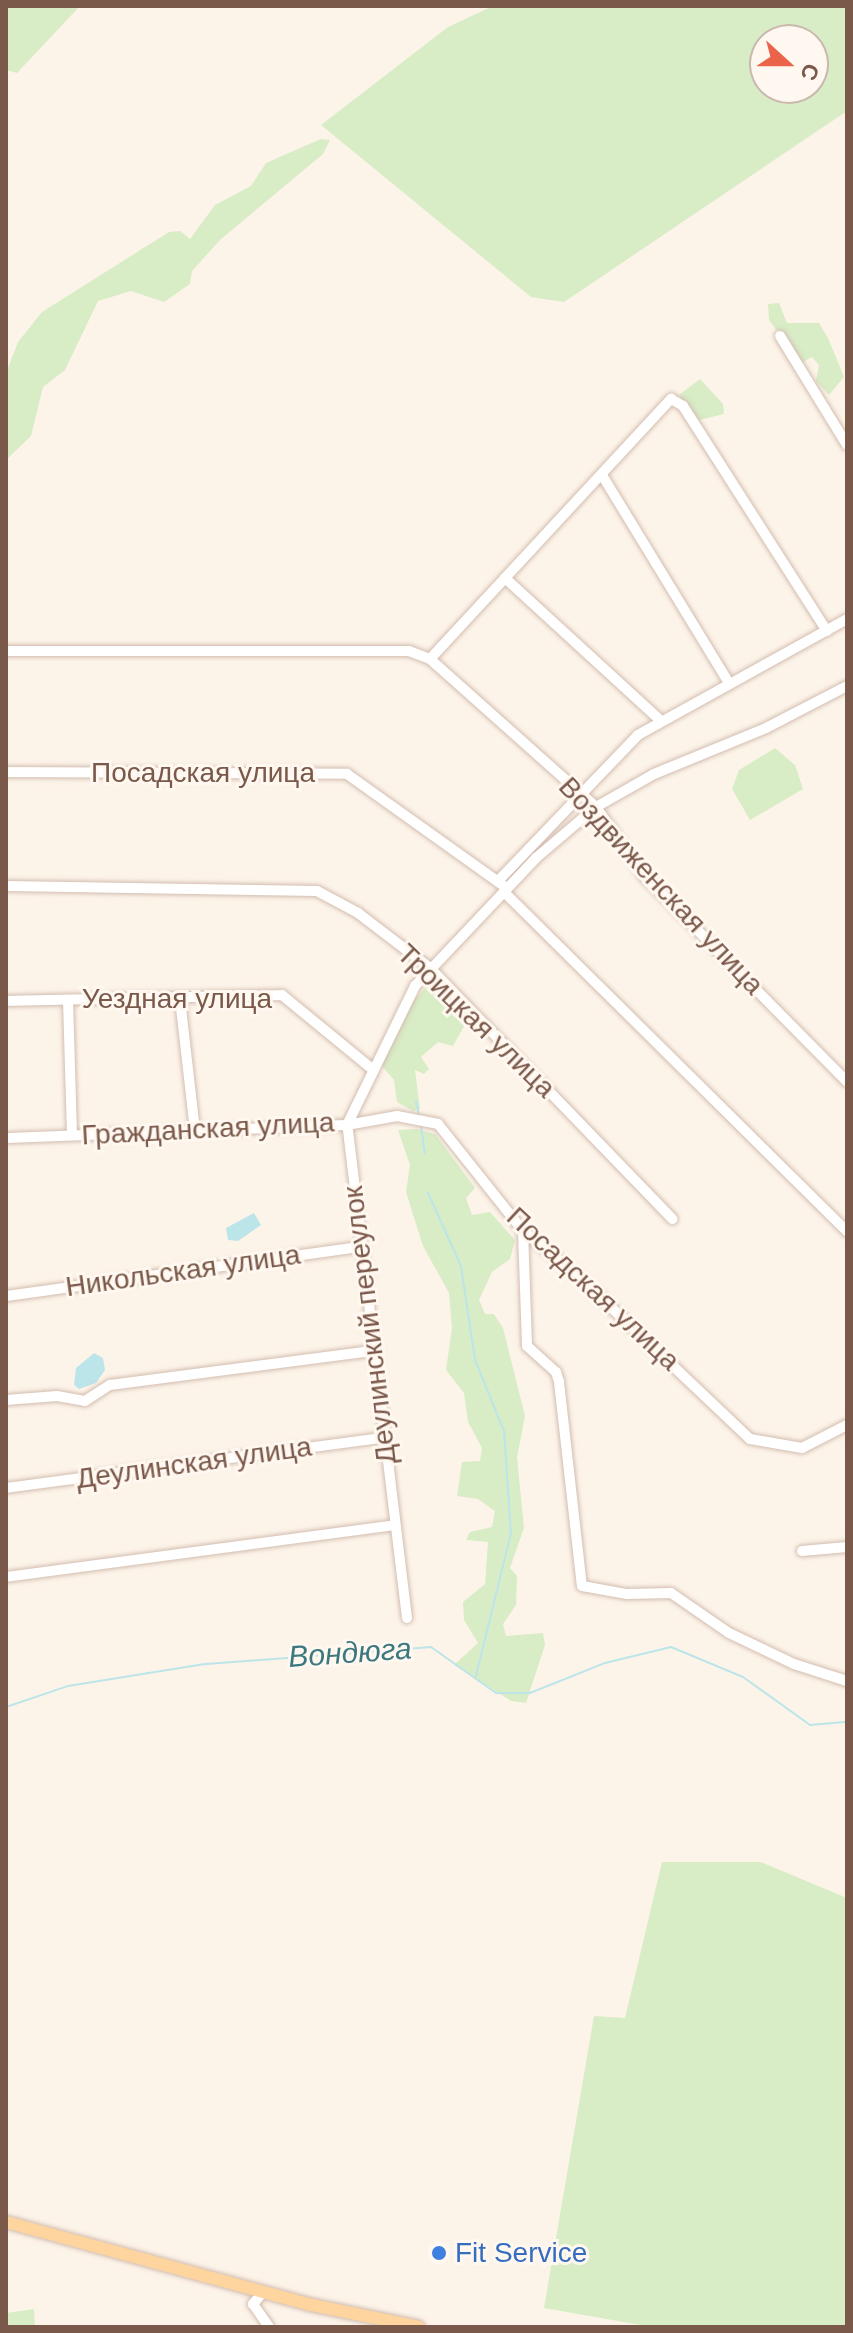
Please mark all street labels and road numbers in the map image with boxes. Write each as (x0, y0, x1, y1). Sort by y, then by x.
street label: Посадская улица (91, 756, 315, 790)
street label: Воздвиженская улица (551, 770, 771, 1002)
street label: Троицкая улица (390, 937, 562, 1105)
street label: Уездная улица (82, 982, 272, 1016)
street label: Гражданская улица (81, 1106, 335, 1152)
street label: Деулинский переулок (336, 1184, 404, 1466)
street label: Посадская улица (500, 1200, 686, 1378)
street label: Никольская улица (63, 1238, 303, 1304)
street label: Деулинская улица (74, 1430, 314, 1496)

